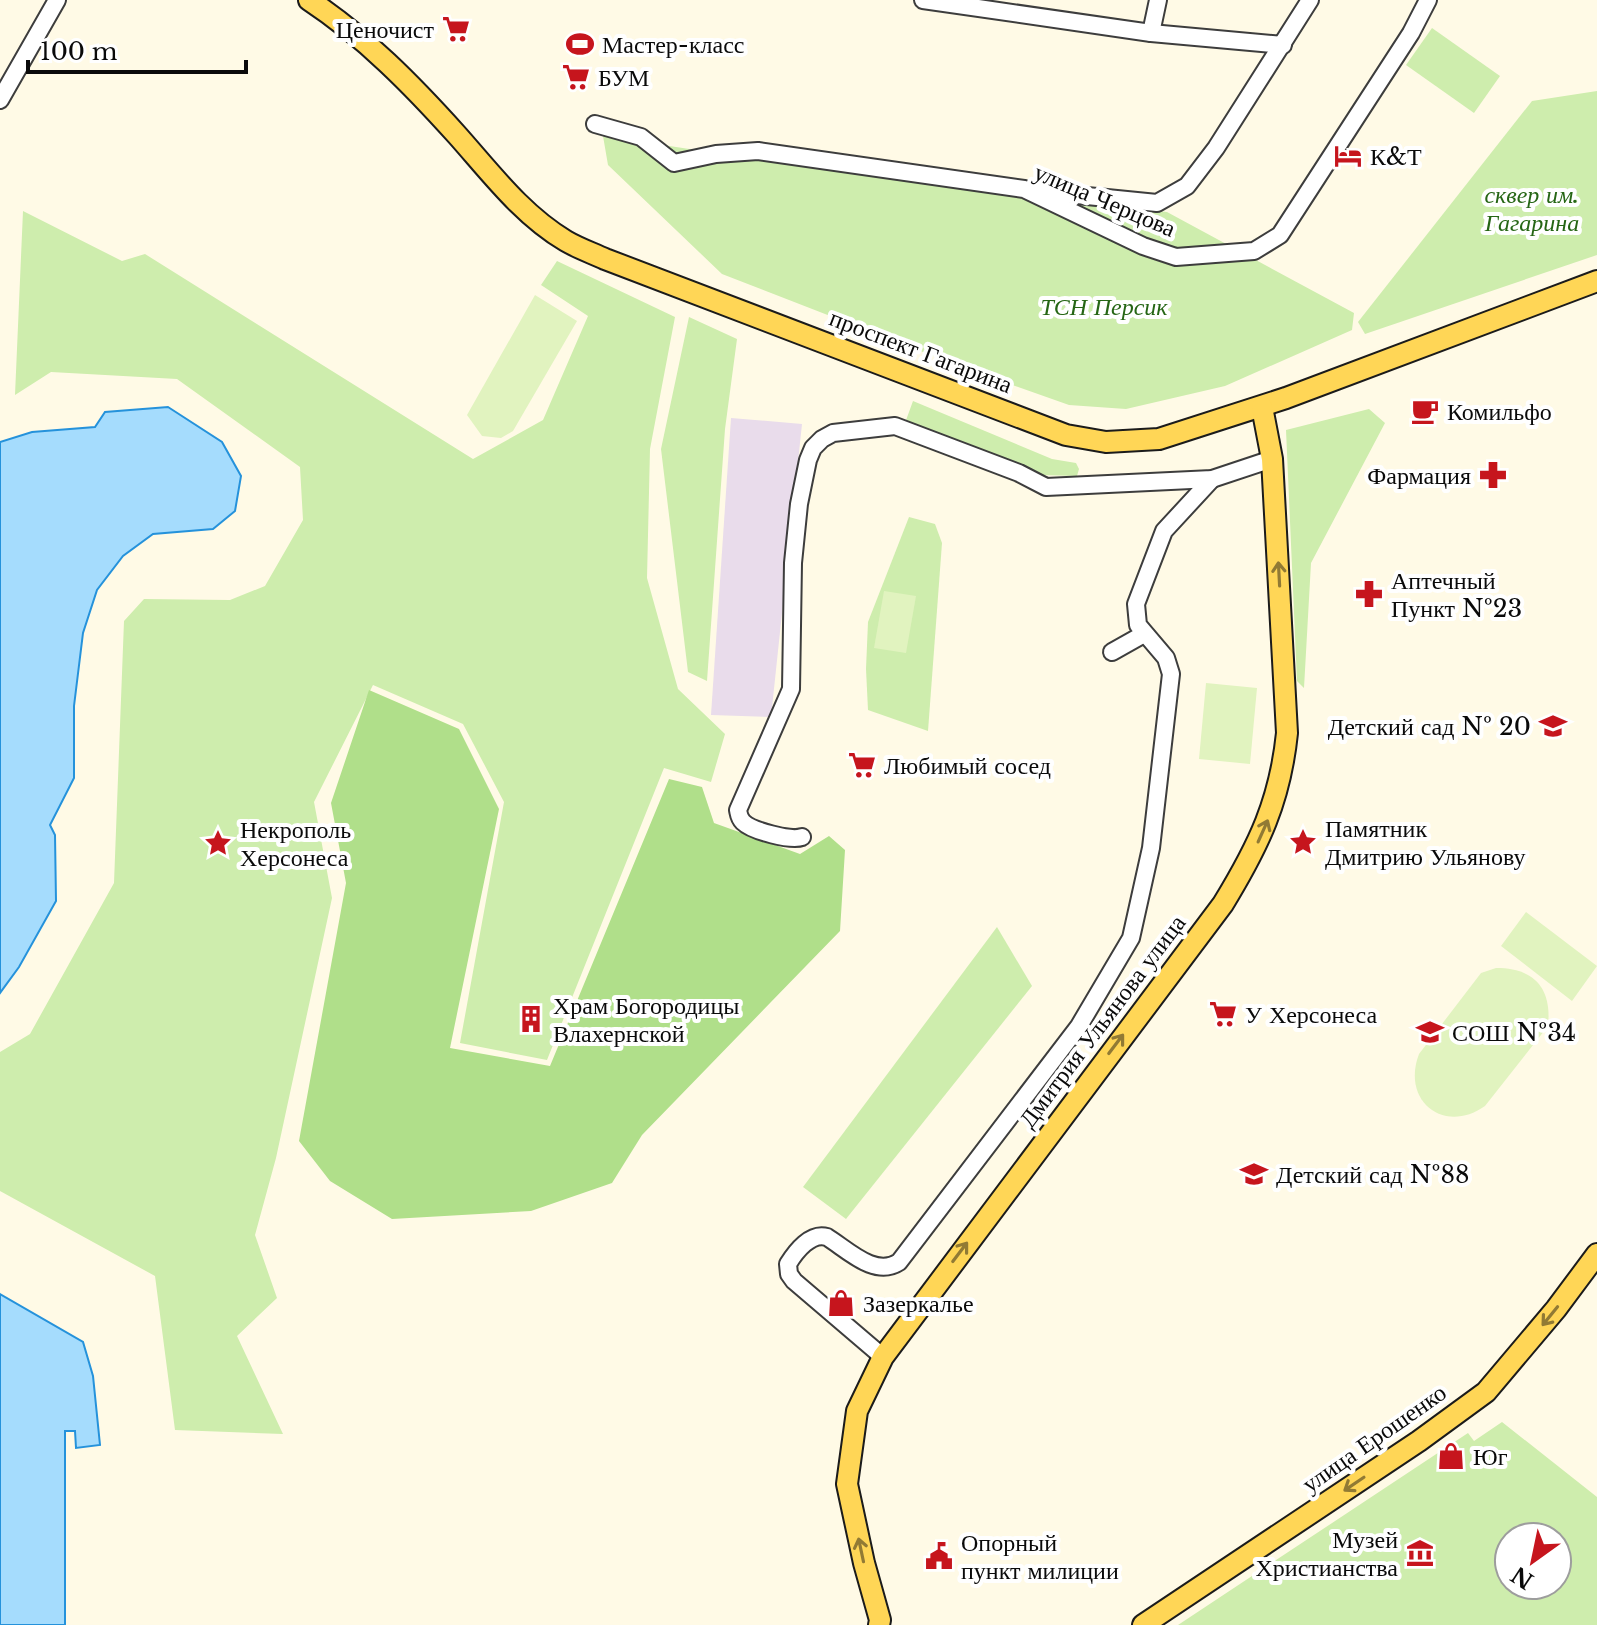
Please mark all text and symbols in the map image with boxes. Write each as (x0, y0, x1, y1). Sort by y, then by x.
supermarket icon: Ценочист (441, 14, 471, 44)
place label: Ценочист (336, 15, 435, 44)
scale bar (28, 24, 246, 74)
sports icon: Мастер-класс (565, 29, 595, 59)
place label: Мастер-класс (602, 30, 745, 59)
text: 100 m (40, 37, 118, 66)
supermarket icon: БУМ (561, 62, 591, 92)
place label: БУМ (598, 63, 649, 92)
hotel icon: К&Т (1333, 141, 1363, 171)
place label: К&Т (1370, 142, 1422, 171)
street label: улица Черцова (1030, 157, 1180, 243)
park label: сквер им. Гагарина (1484, 180, 1580, 237)
park label: ТСН Персик (1040, 292, 1168, 321)
street label: проспект Гагарина (826, 303, 1017, 399)
cafe icon: Комильфо (1410, 396, 1440, 426)
place label: Комильфо (1447, 397, 1552, 426)
pharmacy icon: Фармация (1478, 460, 1508, 490)
place label: Фармация (1367, 461, 1471, 490)
one-way arrow (1271, 561, 1286, 588)
place label: Аптечный Пункт №23 (1391, 566, 1522, 623)
pharmacy icon: Аптечный Пункт №23 (1354, 579, 1384, 609)
school or university icon: Детский сад № 20 (1538, 711, 1568, 741)
place label: Детский сад № 20 (1328, 712, 1531, 741)
supermarket icon: Любимый сосед (847, 750, 877, 780)
place label: Любимый сосед (884, 751, 1051, 780)
place label: Памятник Дмитрию Ульянову (1325, 814, 1525, 871)
place label: Некрополь Херсонеса (240, 815, 351, 872)
one-way arrow (1256, 819, 1271, 843)
place icon: Памятник Дмитрию Ульянову (1288, 827, 1318, 857)
place icon: Некрополь Херсонеса (203, 828, 233, 858)
street label: Дмитрия Ульянова улица (1013, 909, 1192, 1133)
place label: Храм Богородицы Влахернской (553, 991, 739, 1048)
supermarket icon: У Херсонеса (1208, 999, 1238, 1029)
place label: У Херсонеса (1245, 1000, 1378, 1029)
building icon: Храм Богородицы Влахернской (516, 1004, 546, 1034)
school or university icon: СОШ №34 (1415, 1017, 1445, 1047)
place label: СОШ №34 (1452, 1018, 1576, 1047)
one-way arrow (1108, 1034, 1125, 1056)
school or university icon: Детский сад №88 (1239, 1159, 1269, 1189)
place label: Детский сад №88 (1276, 1160, 1470, 1189)
one-way arrow (951, 1242, 968, 1263)
shop icon: Зазеркалье (826, 1288, 856, 1318)
place label: Зазеркалье (863, 1289, 974, 1318)
one-way arrow (1541, 1305, 1559, 1326)
street label: улица Ерошенко (1296, 1378, 1452, 1498)
shop icon: Юг (1436, 1441, 1466, 1471)
place label: Юг (1473, 1442, 1508, 1471)
one-way arrow (1344, 1476, 1366, 1492)
north arrow (1493, 1521, 1573, 1601)
place label: Музей Христианства (1256, 1525, 1398, 1582)
place label: Опорный пункт милиции (961, 1528, 1119, 1585)
one-way arrow (853, 1537, 868, 1563)
museum icon: Музей Христианства (1405, 1538, 1435, 1568)
public building icon: Опорный пункт милиции (924, 1541, 954, 1571)
text: N (1506, 1560, 1538, 1594)

